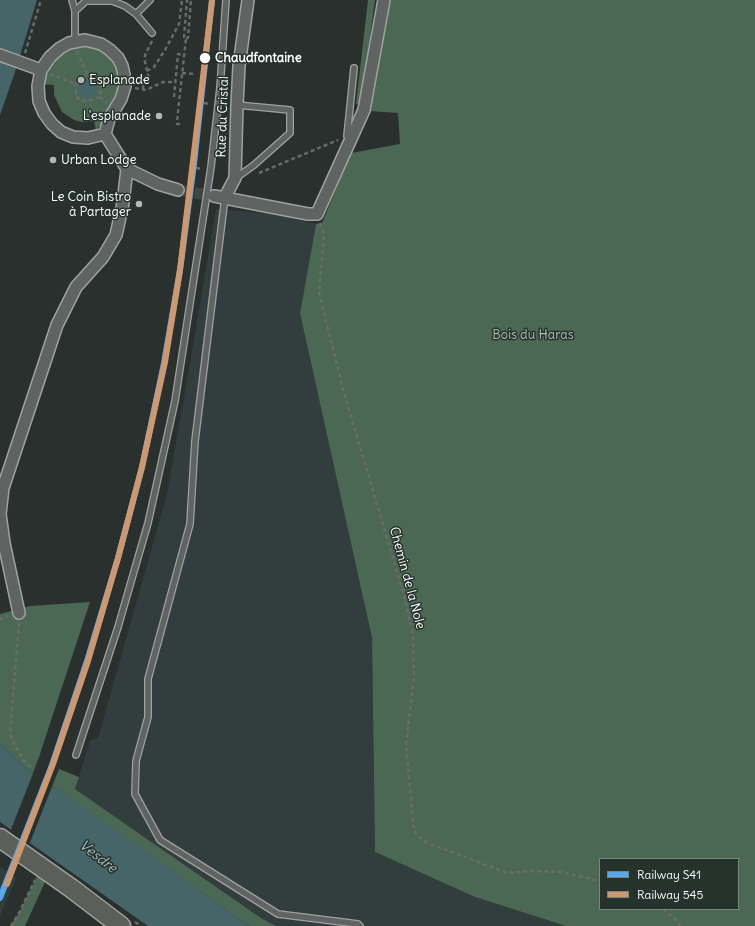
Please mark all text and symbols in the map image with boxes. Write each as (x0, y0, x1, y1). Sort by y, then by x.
place label: Chaudfontaine (215, 50, 302, 66)
marker: Chaudfontaine (198, 51, 212, 65)
place label: Esplanade (89, 72, 150, 88)
marker: Esplanade (76, 75, 86, 85)
street label: Rue du Cristal (214, 76, 232, 158)
place label: L'esplanade (83, 108, 151, 124)
marker: L'esplanade (154, 111, 164, 121)
place label: Urban Lodge (61, 152, 136, 168)
marker: Urban Lodge (48, 155, 58, 165)
place label: Le Coin Bistro à Partager (51, 189, 131, 220)
marker: Le Coin Bistro à Partager (134, 199, 144, 209)
park label: Bois du Haras (492, 327, 574, 343)
street label: Chemin de la Nole (386, 525, 428, 631)
water label: Vesdre (76, 837, 120, 877)
legend (599, 858, 739, 910)
text: Railway S41 (637, 867, 701, 882)
text: Railway 545 (637, 887, 703, 902)

